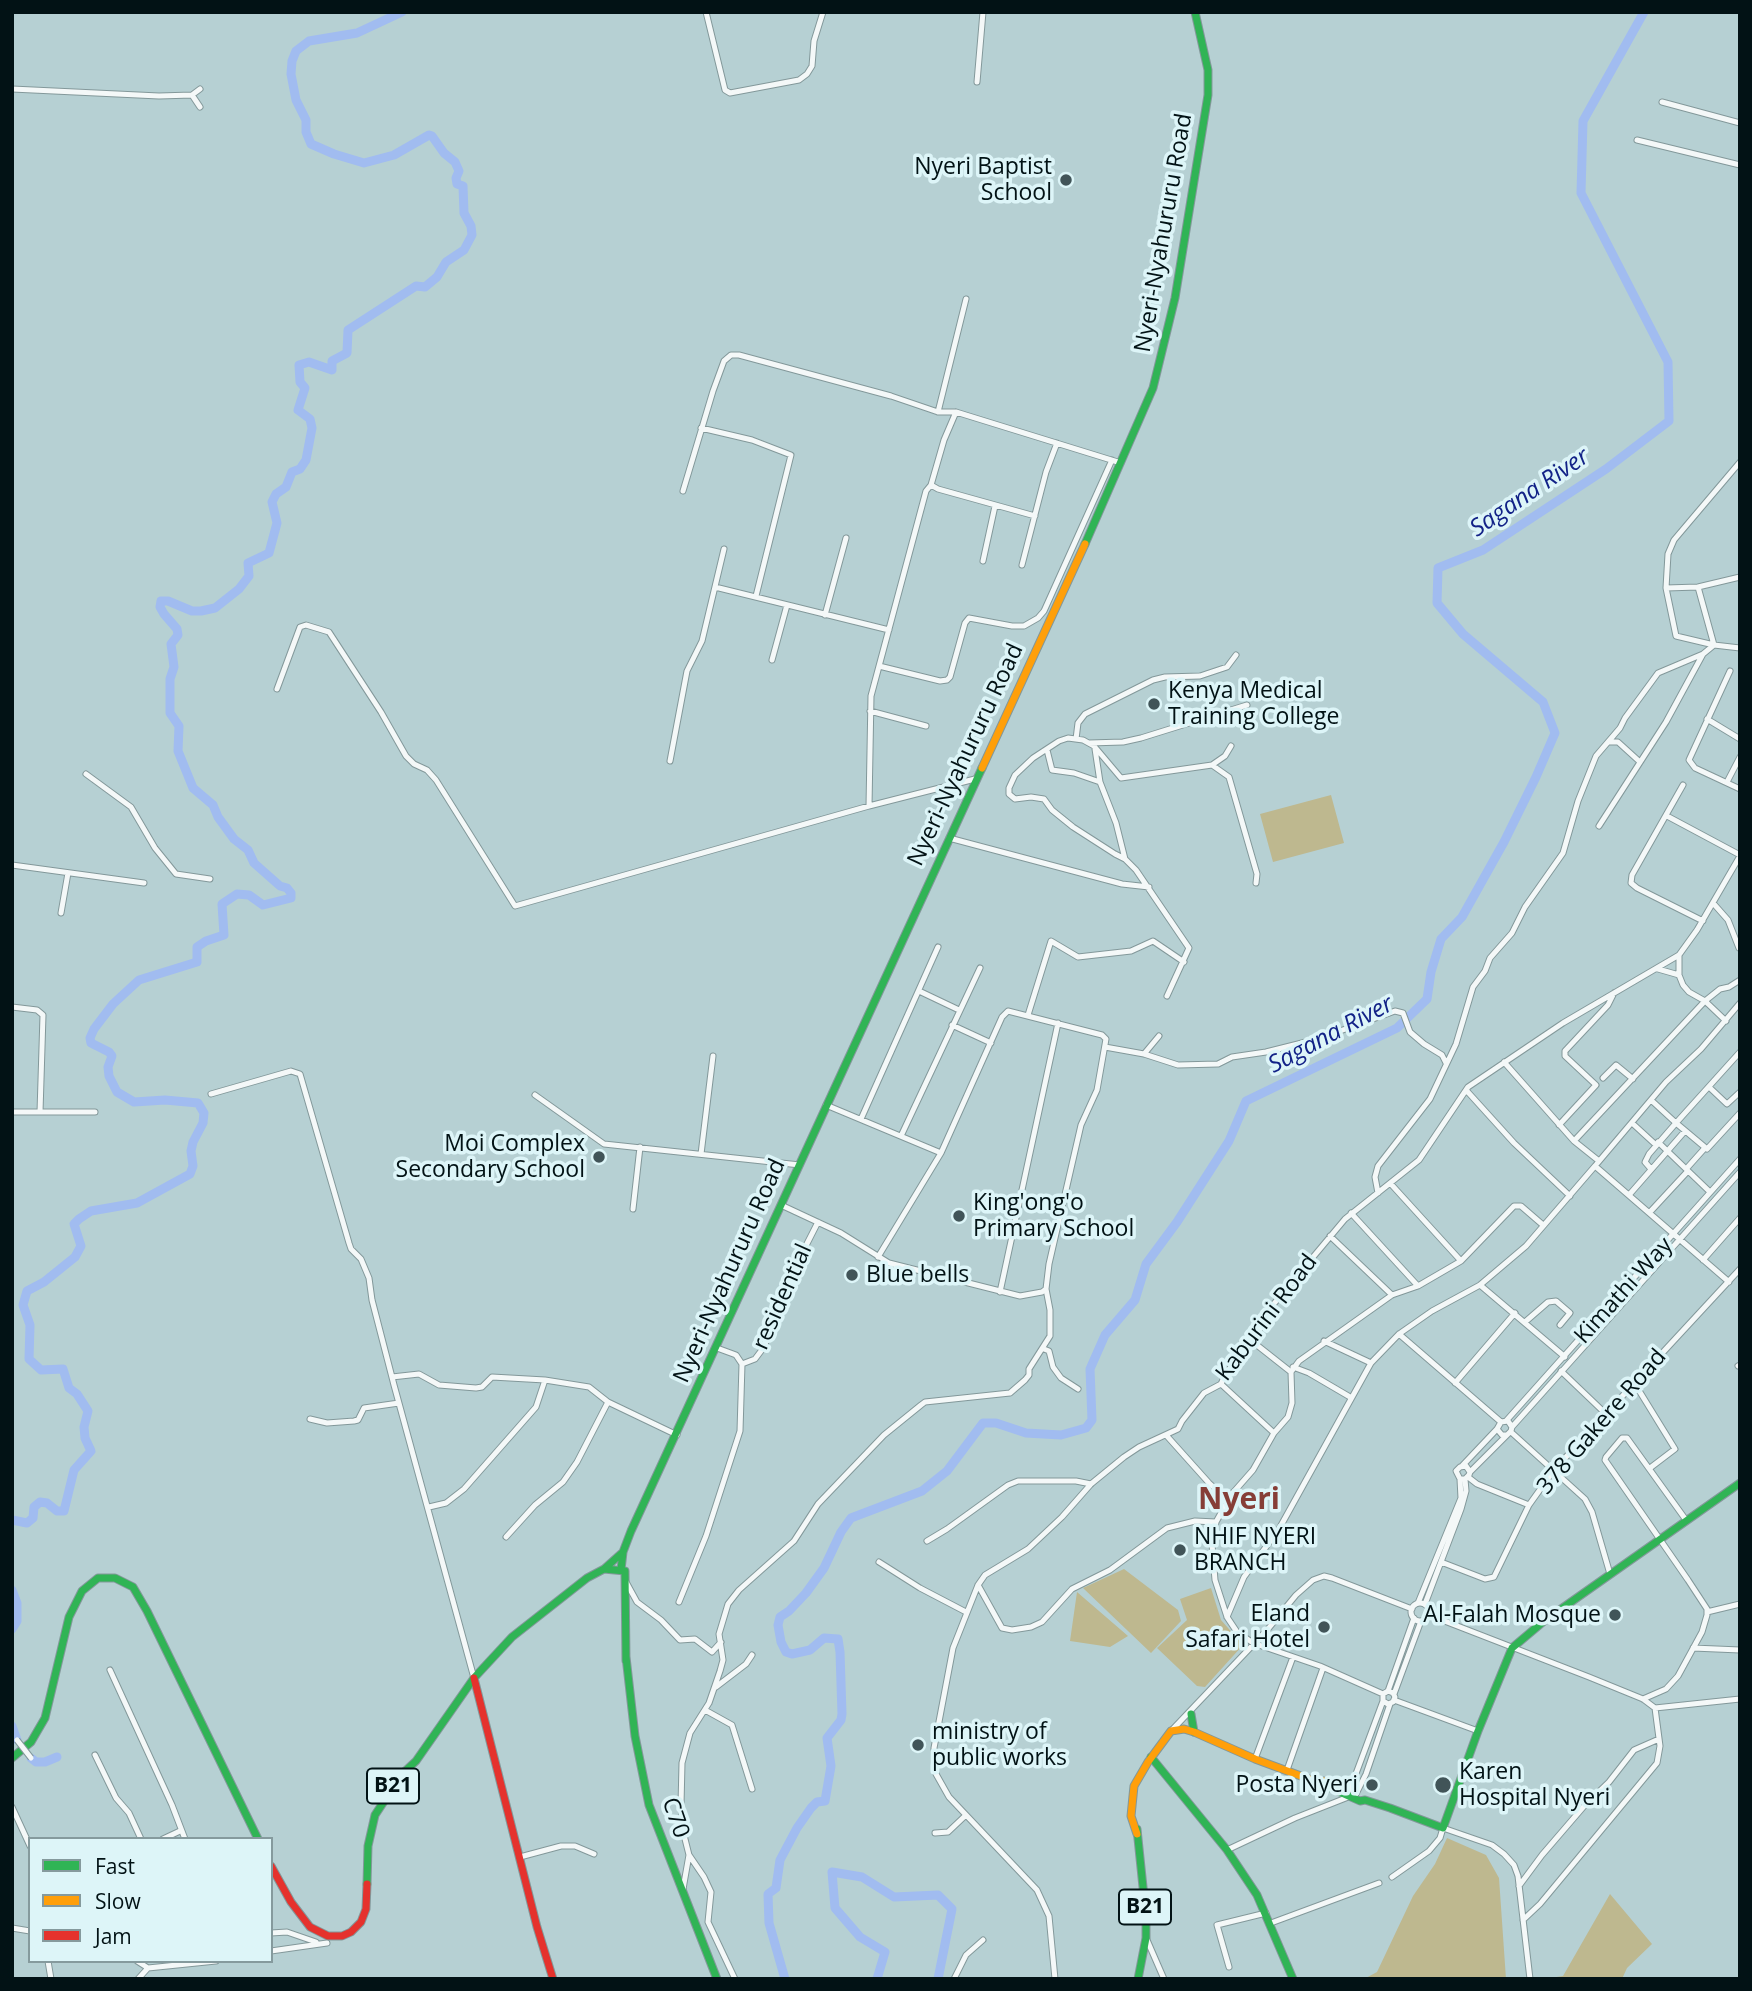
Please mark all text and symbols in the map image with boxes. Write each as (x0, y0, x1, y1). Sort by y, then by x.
street label: Nyeri-Nyahururu Road (1129, 111, 1199, 355)
place label: Nyeri Baptist School (914, 153, 1052, 207)
marker: Nyeri Baptist School (1058, 172, 1074, 188)
water label: Sagana River (1465, 443, 1595, 543)
street label: Nyeri-Nyahururu Road (902, 639, 1030, 871)
place label: Kenya Medical Training College (1168, 677, 1339, 731)
marker: Kenya Medical Training College (1146, 696, 1162, 712)
water label: Sagana River (1263, 990, 1399, 1080)
place label: Moi Complex Secondary School (396, 1130, 585, 1184)
marker: Moi Complex Secondary School (591, 1149, 607, 1165)
street label: Nyeri-Nyahururu Road (668, 1155, 792, 1387)
place label: King'ong'o Primary School (973, 1189, 1134, 1243)
marker: King'ong'o Primary School (951, 1208, 967, 1224)
street label: Kimathi Way (1569, 1232, 1679, 1350)
street label: residential (747, 1240, 819, 1354)
street label: Kaburini Road (1211, 1249, 1323, 1387)
place label: Blue bells (866, 1261, 969, 1289)
marker: Blue bells (844, 1267, 860, 1283)
street label: 378 Gakere Road (1532, 1344, 1672, 1500)
district label: Nyeri (1198, 1482, 1280, 1518)
place label: NHIF NYERI BRANCH (1194, 1523, 1316, 1577)
marker: NHIF NYERI BRANCH (1172, 1542, 1188, 1558)
place label: Eland Safari Hotel (1185, 1600, 1310, 1654)
place label: Al-Falah Mosque (1423, 1601, 1601, 1629)
marker: Al-Falah Mosque (1607, 1607, 1623, 1623)
marker: Eland Safari Hotel (1316, 1619, 1332, 1635)
place label: ministry of public works (932, 1718, 1067, 1772)
marker: ministry of public works (910, 1737, 926, 1753)
place label: Karen Hospital Nyeri (1459, 1758, 1610, 1812)
road number: B21 (367, 1768, 419, 1803)
place label: Posta Nyeri (1235, 1771, 1358, 1799)
marker: Karen Hospital Nyeri (1433, 1775, 1453, 1795)
marker: Posta Nyeri (1364, 1777, 1380, 1793)
street label: C70 (655, 1794, 695, 1842)
legend (28, 1837, 273, 1963)
text: Fast (95, 1852, 135, 1880)
text: Slow (95, 1887, 141, 1915)
road number: B21 (1119, 1890, 1171, 1924)
text: Jam (95, 1922, 132, 1950)

